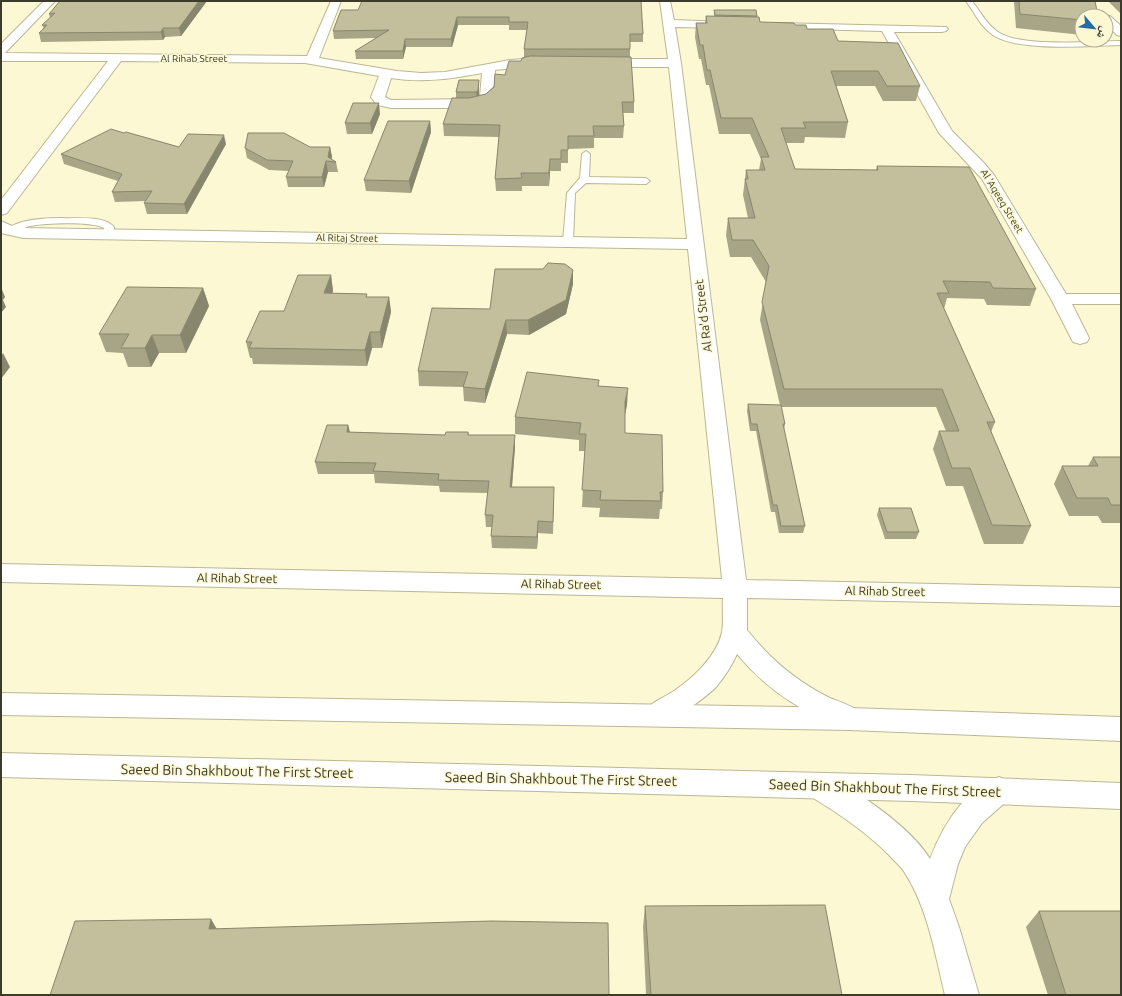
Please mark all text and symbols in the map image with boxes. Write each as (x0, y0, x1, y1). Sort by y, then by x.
north arrow (1074, 8, 1114, 48)
text: ش (1093, 24, 1111, 41)
street label: Al Rihab Street (161, 53, 228, 64)
street label: Al 'Aqeeq Street (979, 167, 1025, 235)
street label: Al Ritaj Street (316, 232, 378, 244)
street label: Al Ra'd Street (692, 279, 714, 353)
street label: Al Rihab Street (197, 571, 278, 585)
street label: Al Rihab Street (521, 577, 602, 591)
street label: Al Rihab Street (845, 584, 926, 598)
street label: Saeed Bin Shakhbout The First Street (121, 761, 354, 781)
street label: Saeed Bin Shakhbout The First Street (445, 769, 678, 789)
street label: Saeed Bin Shakhbout The First Street (769, 776, 1002, 800)

